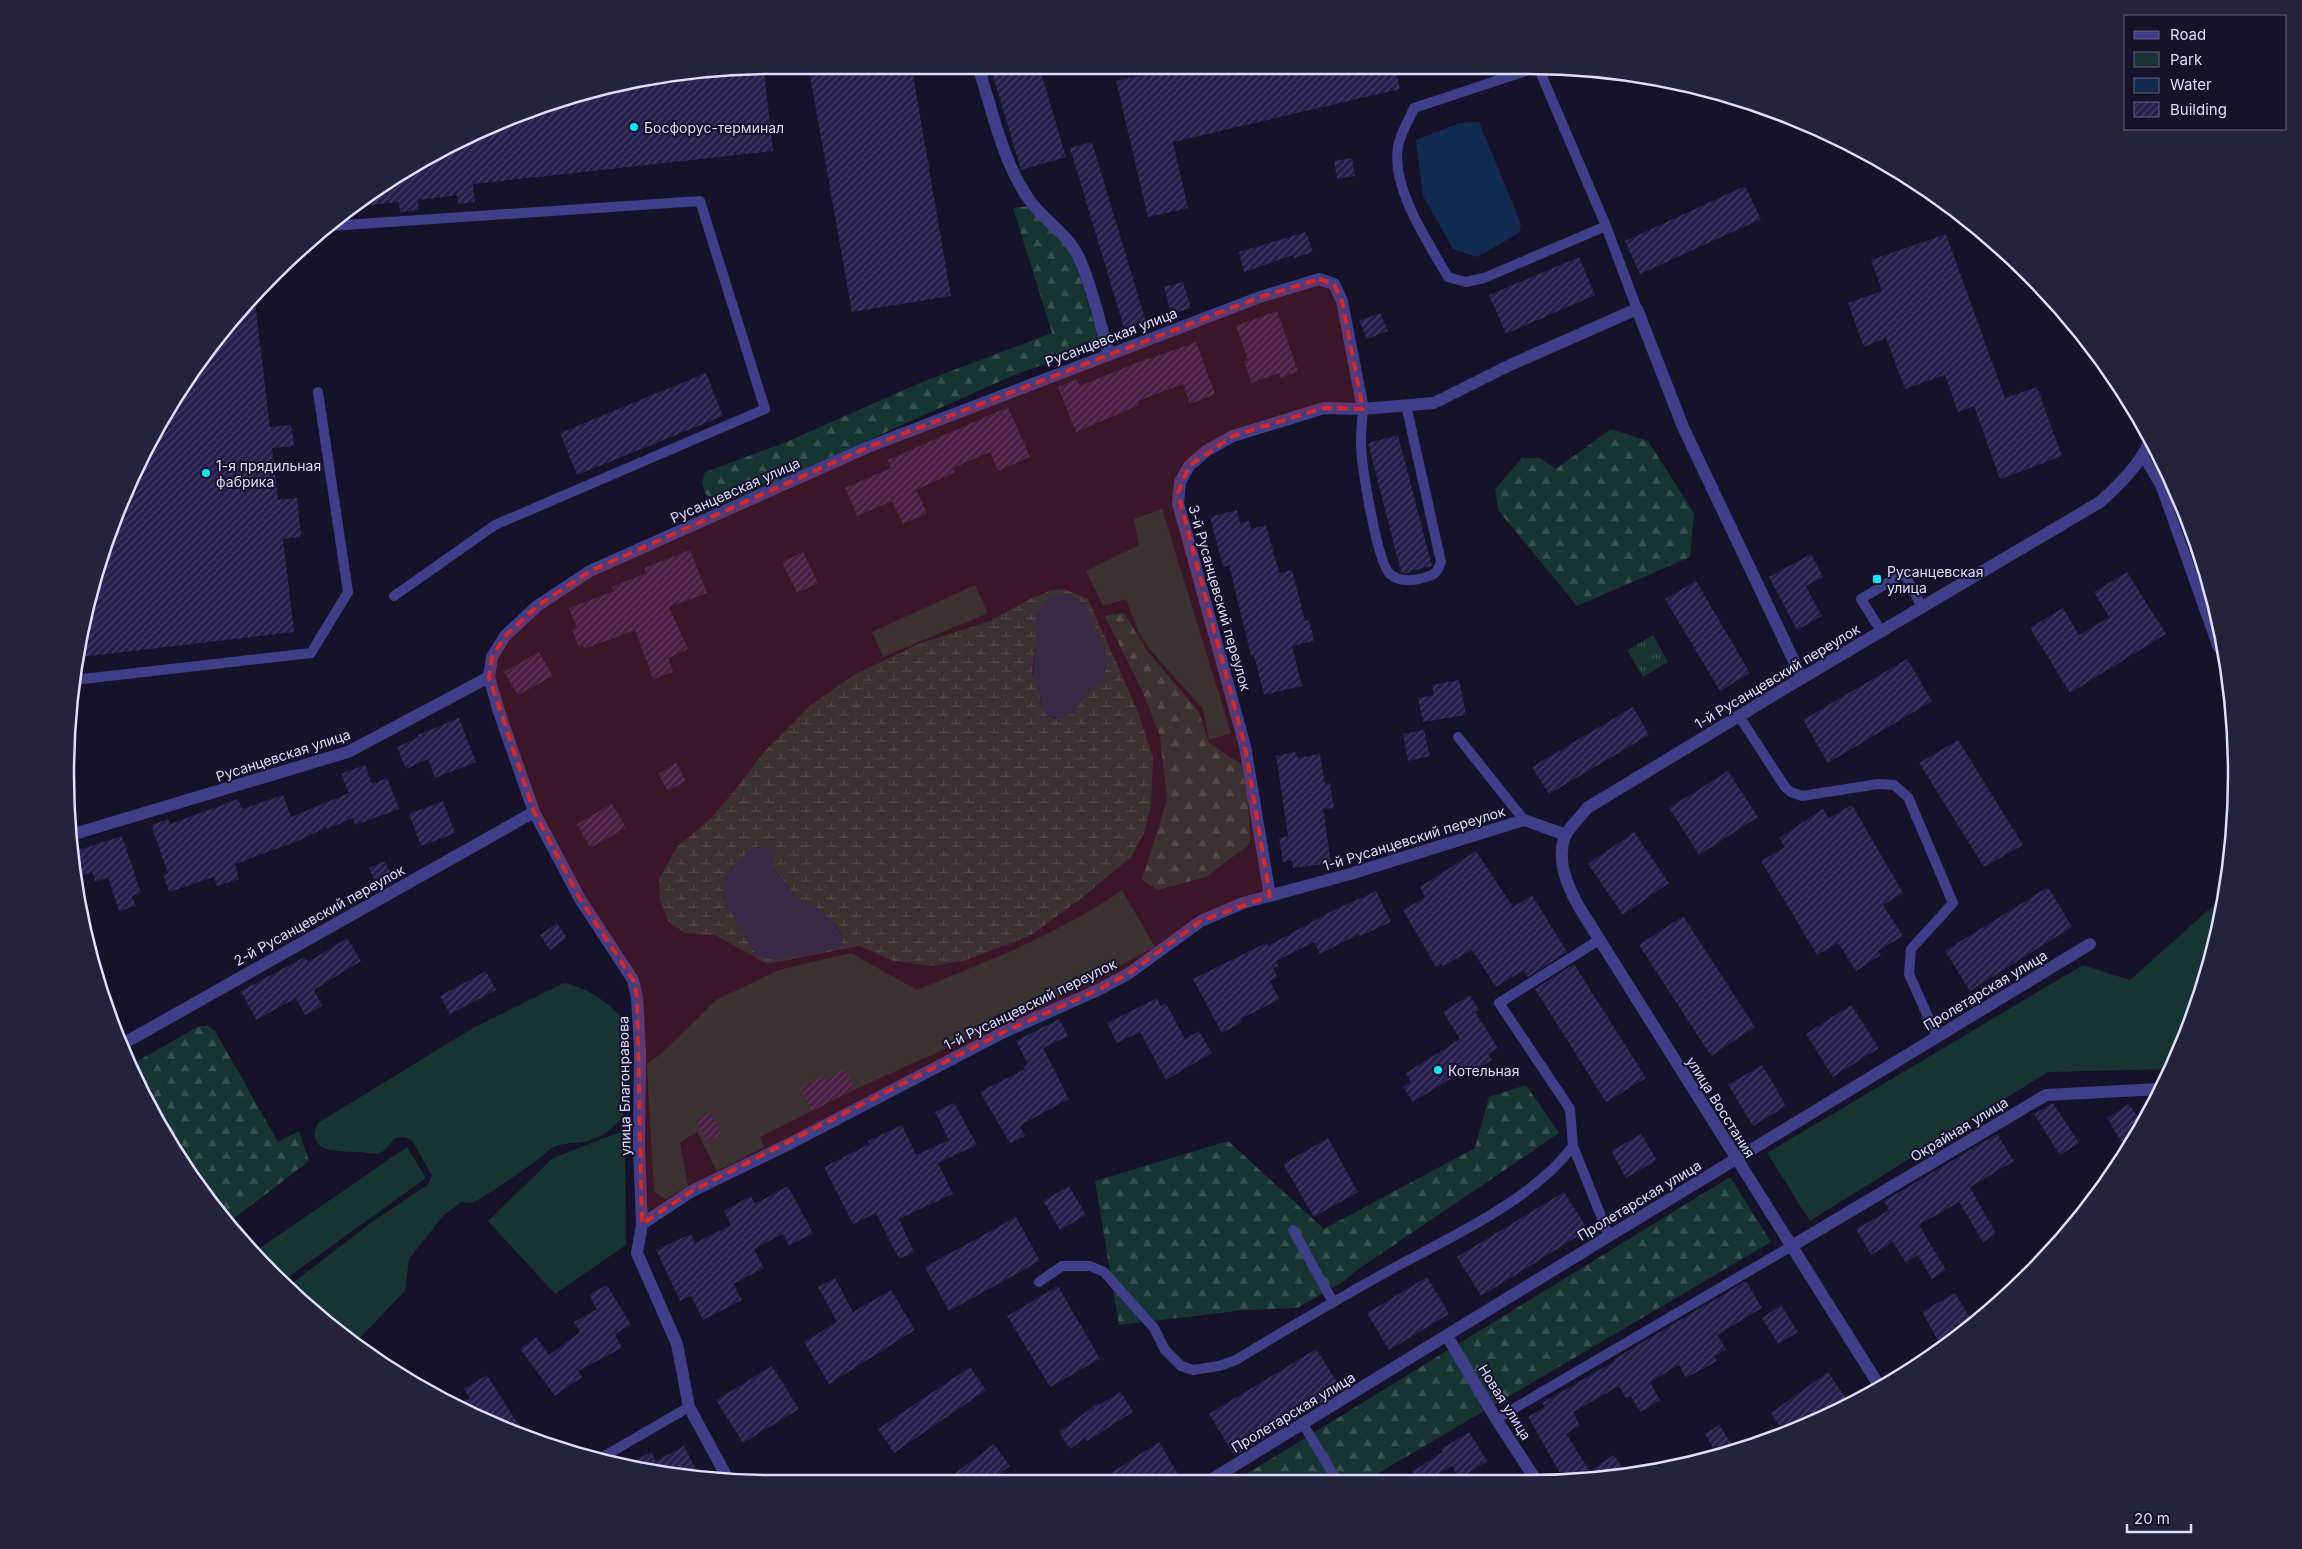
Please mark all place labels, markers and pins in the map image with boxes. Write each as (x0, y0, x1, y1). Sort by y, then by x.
place label: Босфорус-терминал (644, 119, 784, 136)
marker: Босфорус-терминал (628, 121, 640, 133)
place label: 1-я прядильная фабрика (216, 457, 321, 490)
marker: 1-я прядильная фабрика (200, 467, 212, 479)
place label: Русанцевская улица (1887, 563, 1983, 596)
marker: Русанцевская улица (1871, 573, 1883, 585)
place label: Котельная (1448, 1062, 1519, 1079)
marker: Котельная (1432, 1064, 1444, 1076)

